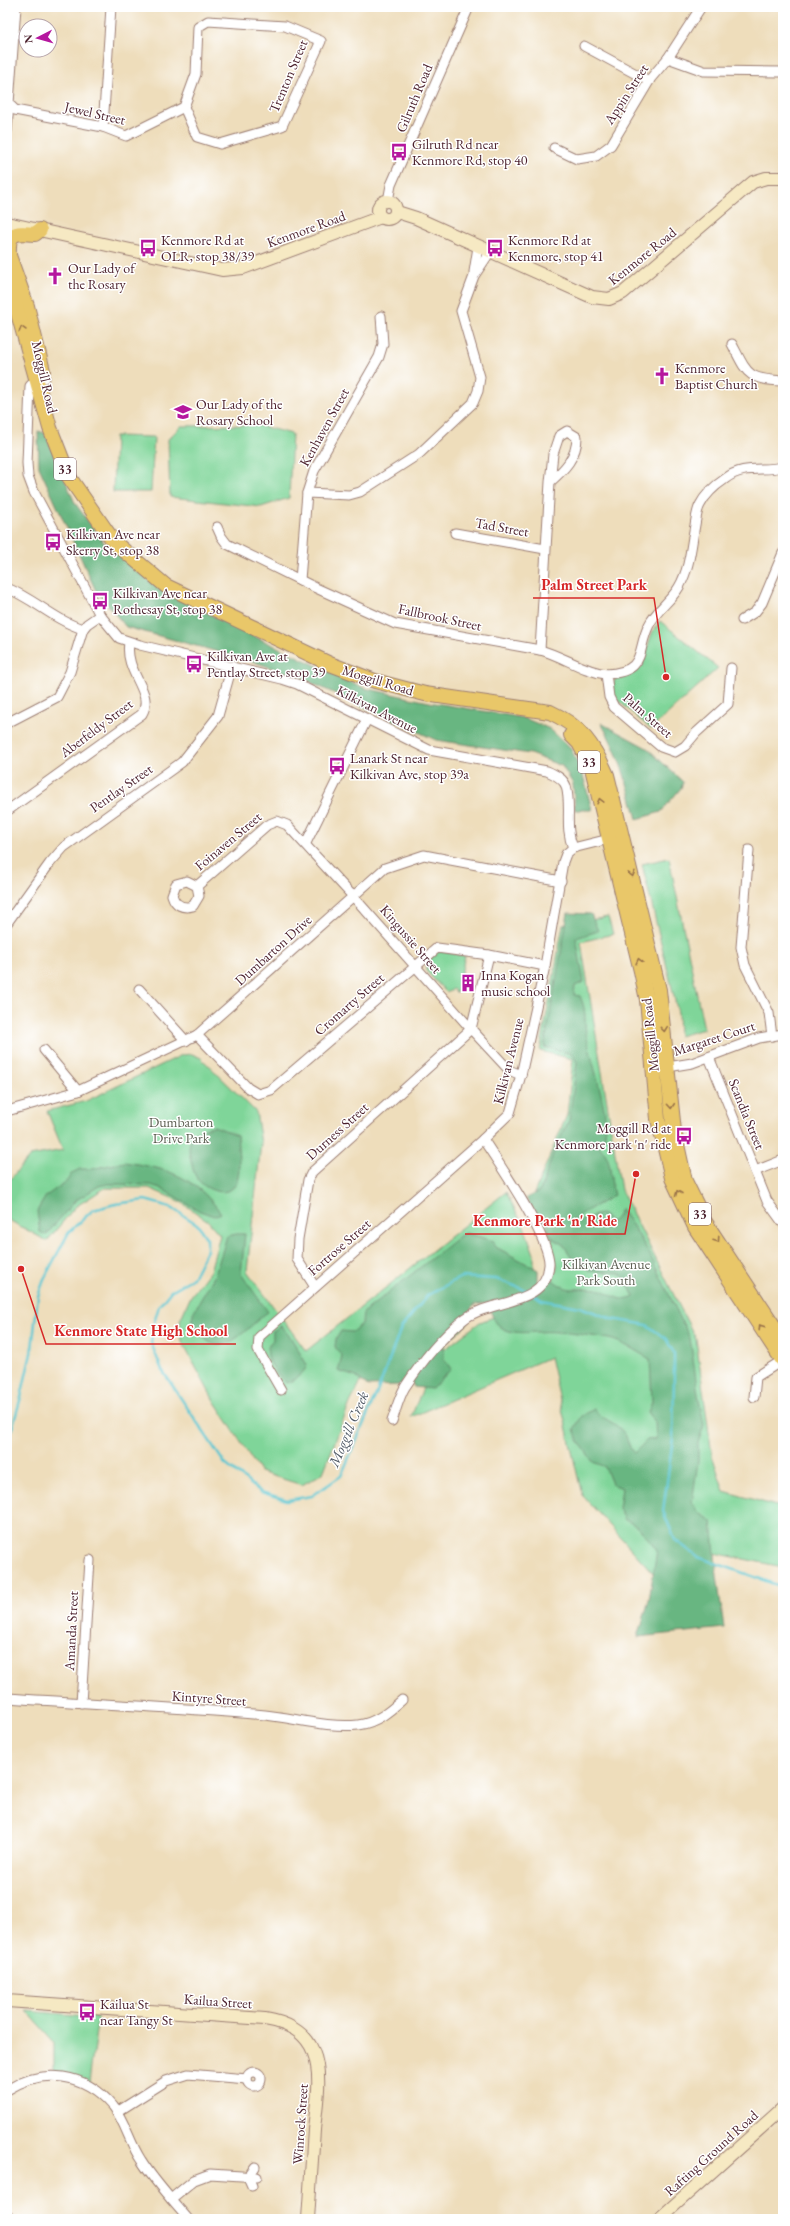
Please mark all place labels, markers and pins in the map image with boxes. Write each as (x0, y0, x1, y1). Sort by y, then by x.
place label: Gilruth Rd near Kenmore Rd, stop 40 (412, 135, 528, 169)
bus stop icon: Gilruth Rd near Kenmore Rd, stop 40 (389, 142, 409, 162)
place label: Kenmore Rd at OLR, stop 38/39 (161, 231, 255, 265)
place label: Kenmore Rd at Kenmore, stop 41 (508, 231, 604, 265)
bus stop icon: Kenmore Rd at OLR, stop 38/39 (138, 238, 158, 258)
bus stop icon: Kenmore Rd at Kenmore, stop 41 (485, 238, 505, 258)
place label: Our Lady of the Rosary (68, 259, 136, 293)
church icon: Our Lady of the Rosary (45, 266, 65, 286)
place label: Kenmore Baptist Church (675, 359, 758, 393)
church icon: Kenmore Baptist Church (652, 366, 672, 386)
place label: Our Lady of the Rosary School (196, 395, 283, 429)
school or university icon: Our Lady of the Rosary School (173, 402, 193, 422)
place label: Kilkivan Ave near Skerry St, stop 38 (66, 525, 160, 559)
bus stop icon: Kilkivan Ave near Skerry St, stop 38 (43, 532, 63, 552)
callout: Palm Street Park (533, 571, 654, 598)
place label: Kilkivan Ave near Rothesay St, stop 38 (113, 584, 222, 618)
bus stop icon: Kilkivan Ave near Rothesay St, stop 38 (90, 591, 110, 611)
place label: Kilkivan Ave at Pentlay Street, stop 39 (207, 647, 325, 681)
bus stop icon: Kilkivan Ave at Pentlay Street, stop 39 (184, 654, 204, 674)
place label: Lanark St near Kilkivan Ave, stop 39a (350, 749, 469, 783)
bus stop icon: Lanark St near Kilkivan Ave, stop 39a (327, 756, 347, 776)
place label: Inna Kogan music school (481, 966, 551, 1000)
building icon: Inna Kogan music school (458, 973, 478, 993)
place label: Moggill Rd at Kenmore park 'n' ride (555, 1119, 672, 1153)
bus stop icon: Moggill Rd at Kenmore park 'n' ride (674, 1126, 694, 1146)
callout: Kenmore Park 'n' Ride (465, 1207, 625, 1234)
callout: Kenmore State High School (46, 1317, 236, 1344)
place label: Kailua St near Tangy St (100, 1995, 173, 2029)
bus stop icon: Kailua St near Tangy St (77, 2002, 97, 2022)

